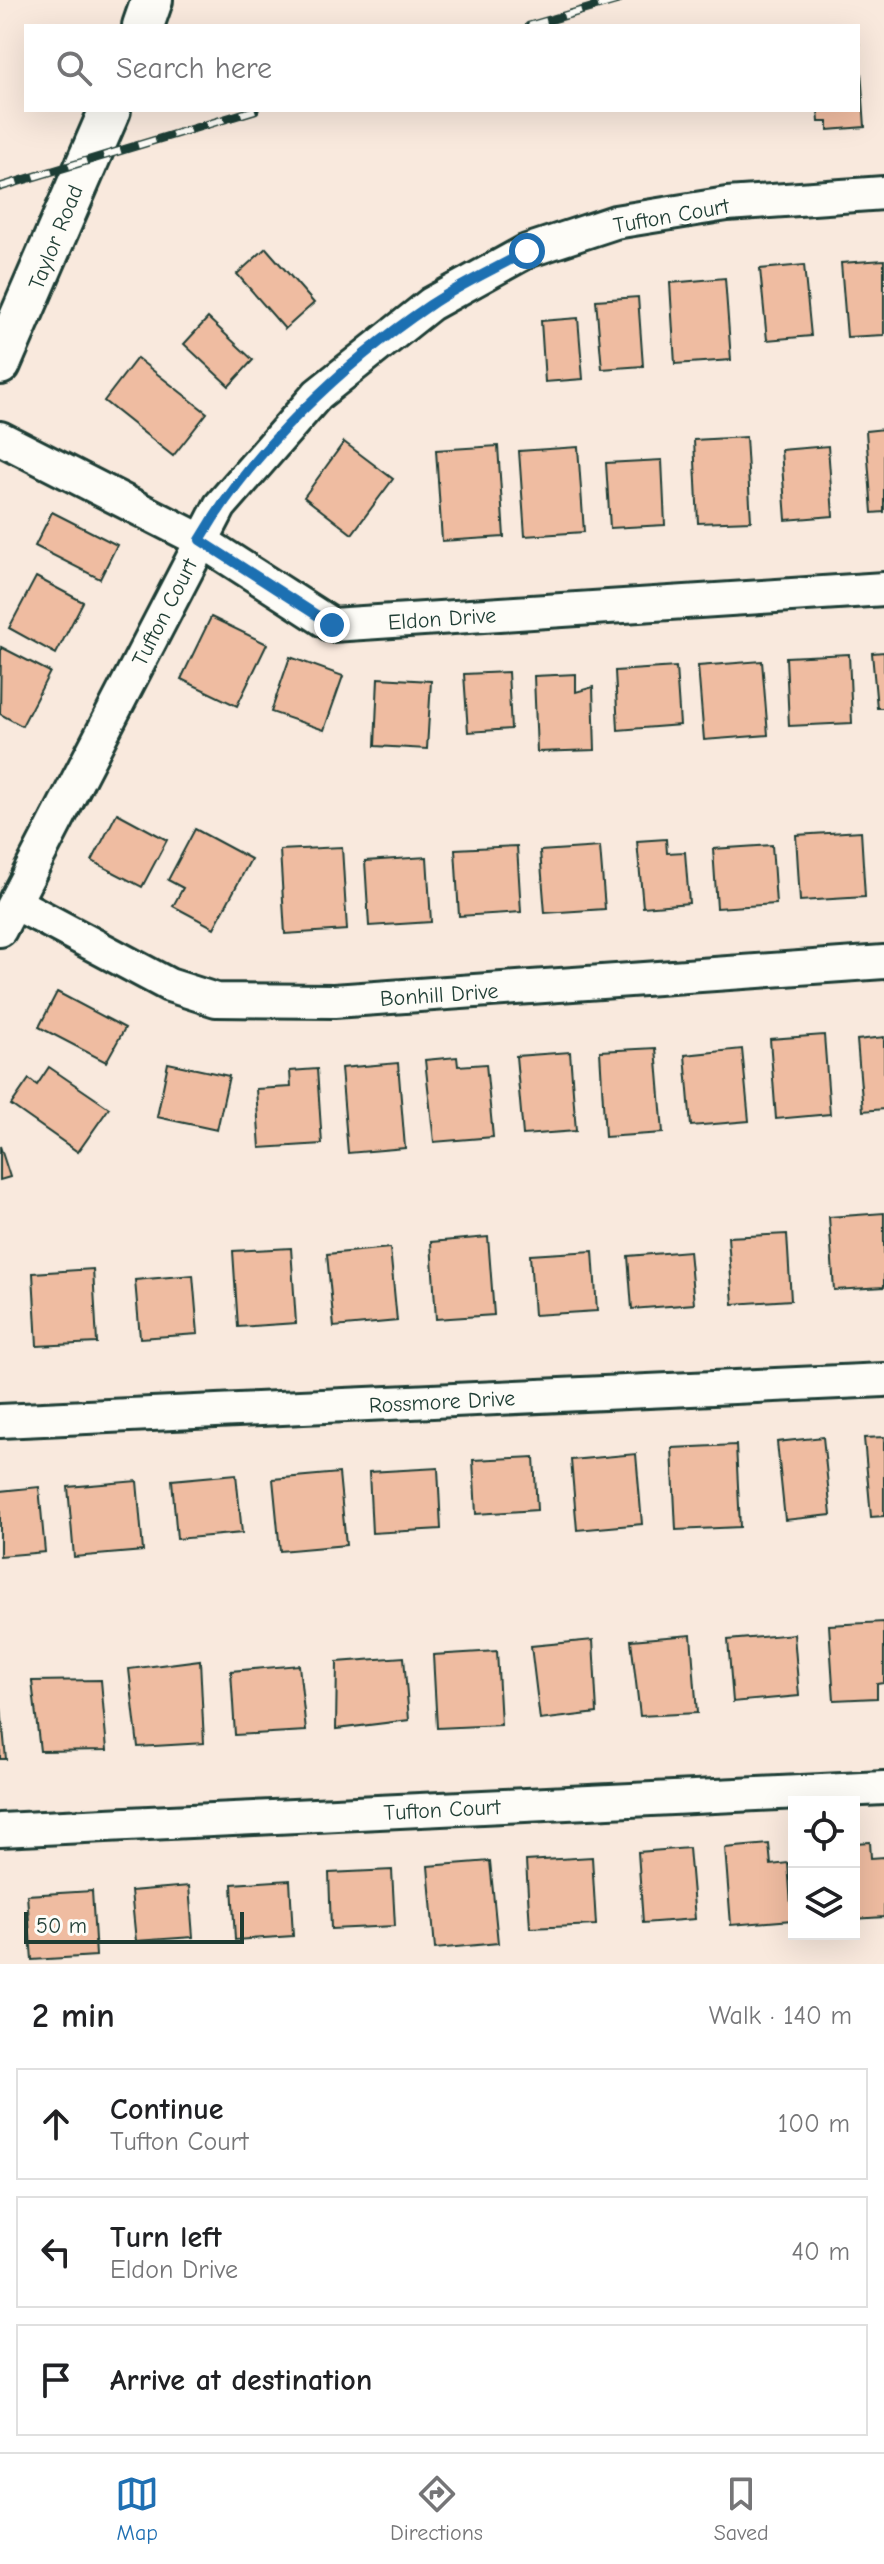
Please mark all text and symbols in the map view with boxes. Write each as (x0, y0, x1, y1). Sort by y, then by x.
search box (24, 24, 860, 112)
icon: search (52, 46, 96, 90)
text: Search here (116, 51, 272, 86)
street label: Taylor Road (23, 181, 89, 294)
street label: Tufton Court (611, 193, 732, 239)
route start (509, 233, 545, 269)
street label: Tufton Court (127, 554, 203, 671)
street label: Eldon Drive (387, 602, 497, 636)
route end (314, 607, 350, 643)
street label: Bonhill Drive (379, 978, 499, 1012)
street label: Rossmore Drive (368, 1385, 516, 1419)
street label: Tufton Court (383, 1794, 502, 1826)
map controls (788, 1796, 860, 1940)
button: locate (788, 1796, 860, 1868)
button: layers (788, 1868, 860, 1940)
scale bar (24, 1908, 244, 1944)
text: 50 m (36, 1913, 87, 1939)
text: 2 min (32, 1996, 115, 2036)
text: Walk · 140 m (709, 2001, 852, 2031)
text: Continue (110, 2092, 224, 2127)
icon: ahead (34, 2102, 78, 2146)
text: 100 m (778, 2109, 850, 2139)
text: Tufton Court (110, 2127, 248, 2157)
text: Turn left (110, 2220, 222, 2255)
icon: left (34, 2230, 78, 2274)
text: 40 m (791, 2237, 850, 2267)
text: Eldon Drive (110, 2255, 238, 2285)
icon: arrive (34, 2358, 78, 2402)
text: Arrive at destination (110, 2363, 372, 2398)
tab: Map (115, 2472, 159, 2546)
tab: Directions (390, 2472, 483, 2546)
tab: Saved (714, 2472, 769, 2546)

